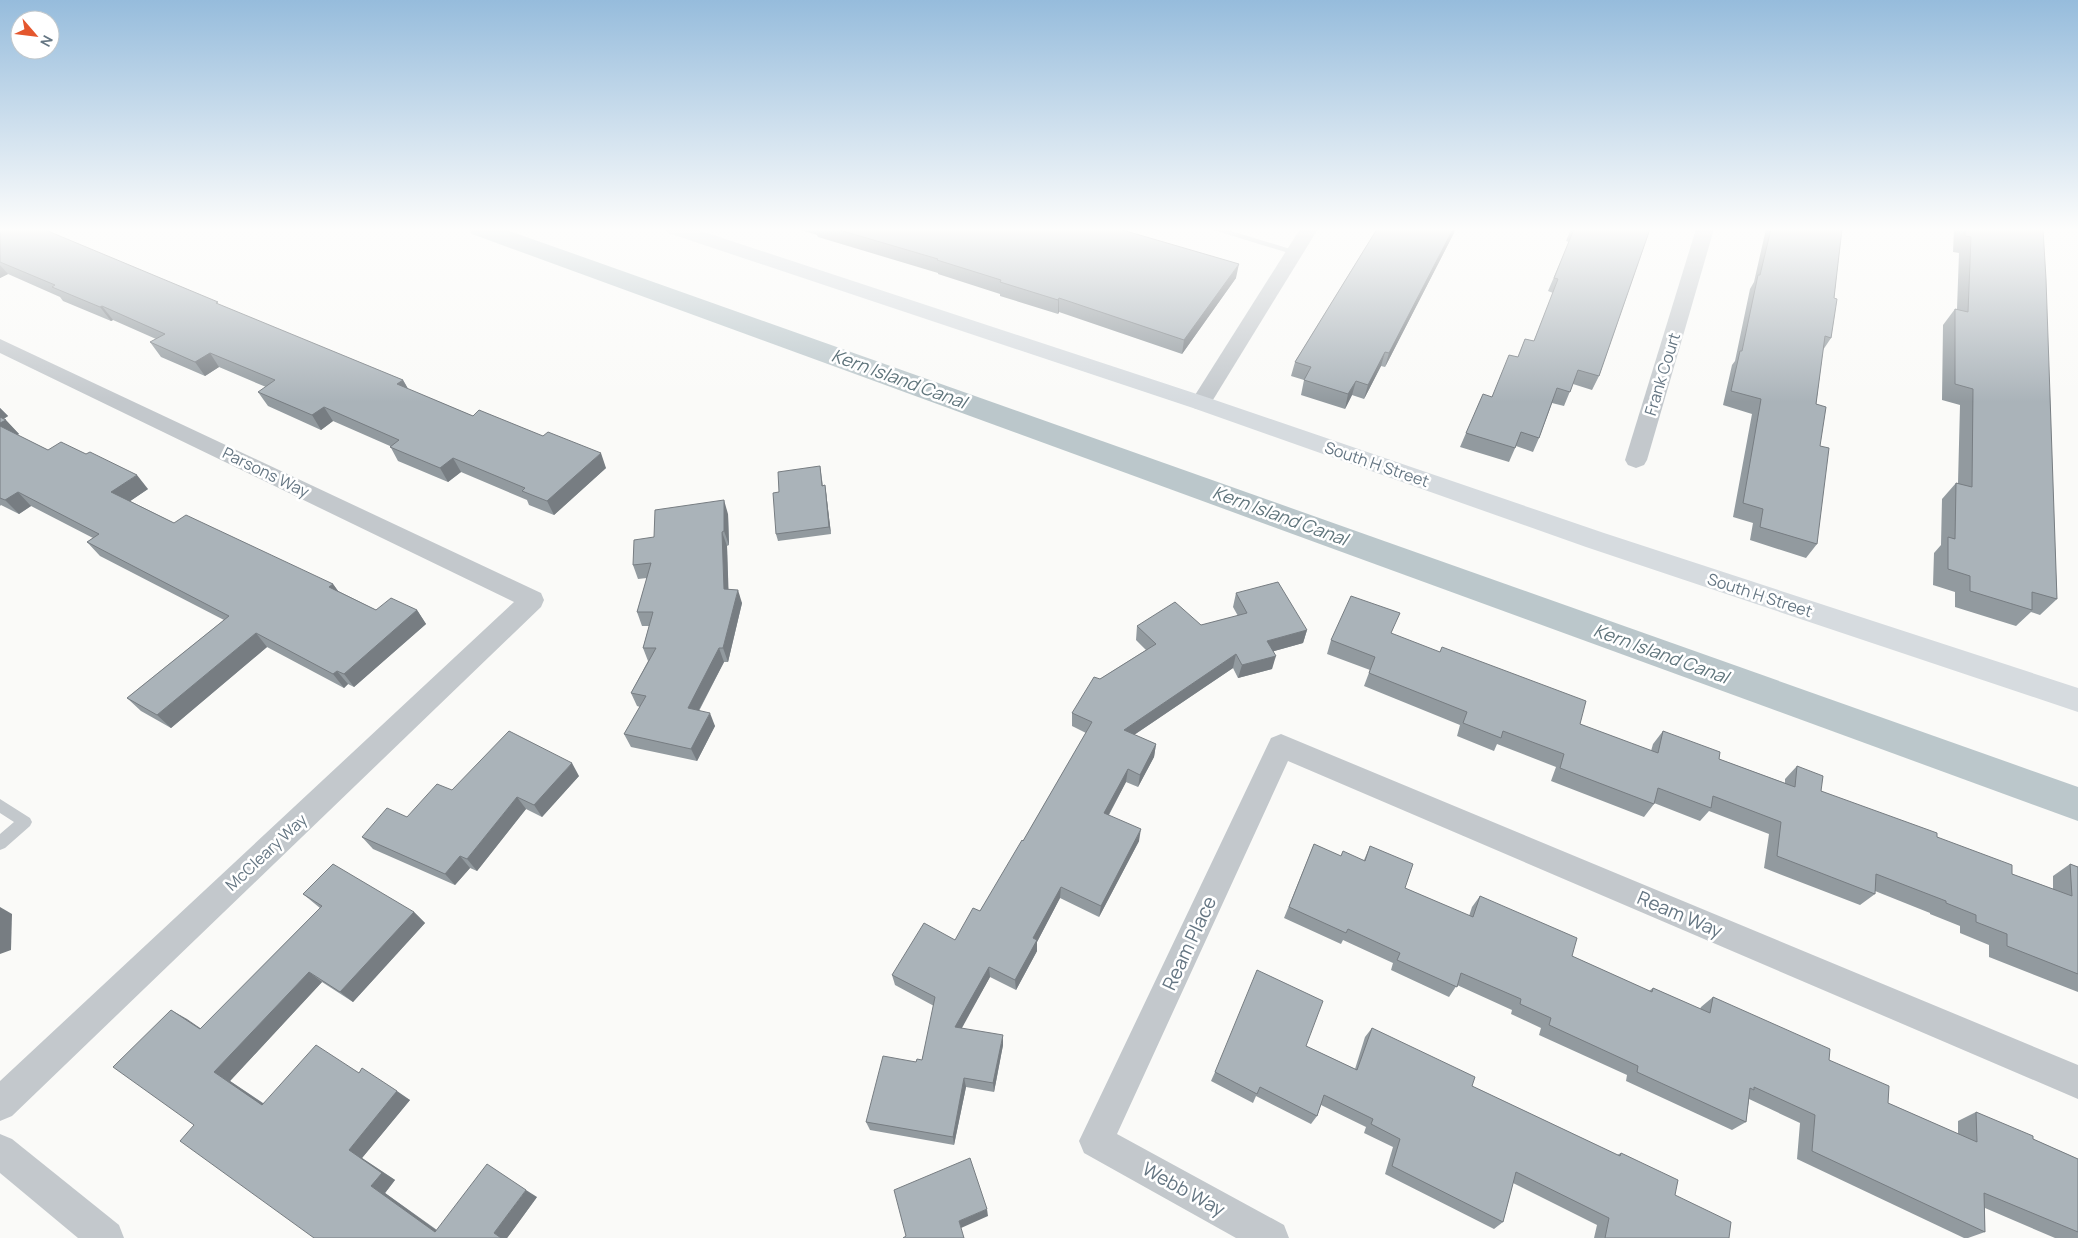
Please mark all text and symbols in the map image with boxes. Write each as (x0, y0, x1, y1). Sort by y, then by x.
north arrow (10, 10, 60, 60)
text: N (36, 32, 58, 50)
street label: Frank Court (1639, 330, 1685, 418)
water label: Kern Island Canal (829, 343, 973, 415)
street label: South H Street (1322, 436, 1432, 492)
street label: Parsons Way (219, 442, 313, 503)
water label: Kern Island Canal (1210, 480, 1354, 552)
street label: South H Street (1705, 568, 1815, 622)
water label: Kern Island Canal (1591, 618, 1735, 690)
street label: McCleary Way (220, 808, 312, 895)
street label: Ream Way (1633, 884, 1727, 944)
street label: Ream Place (1156, 892, 1222, 994)
street label: Webb Way (1138, 1156, 1230, 1222)

